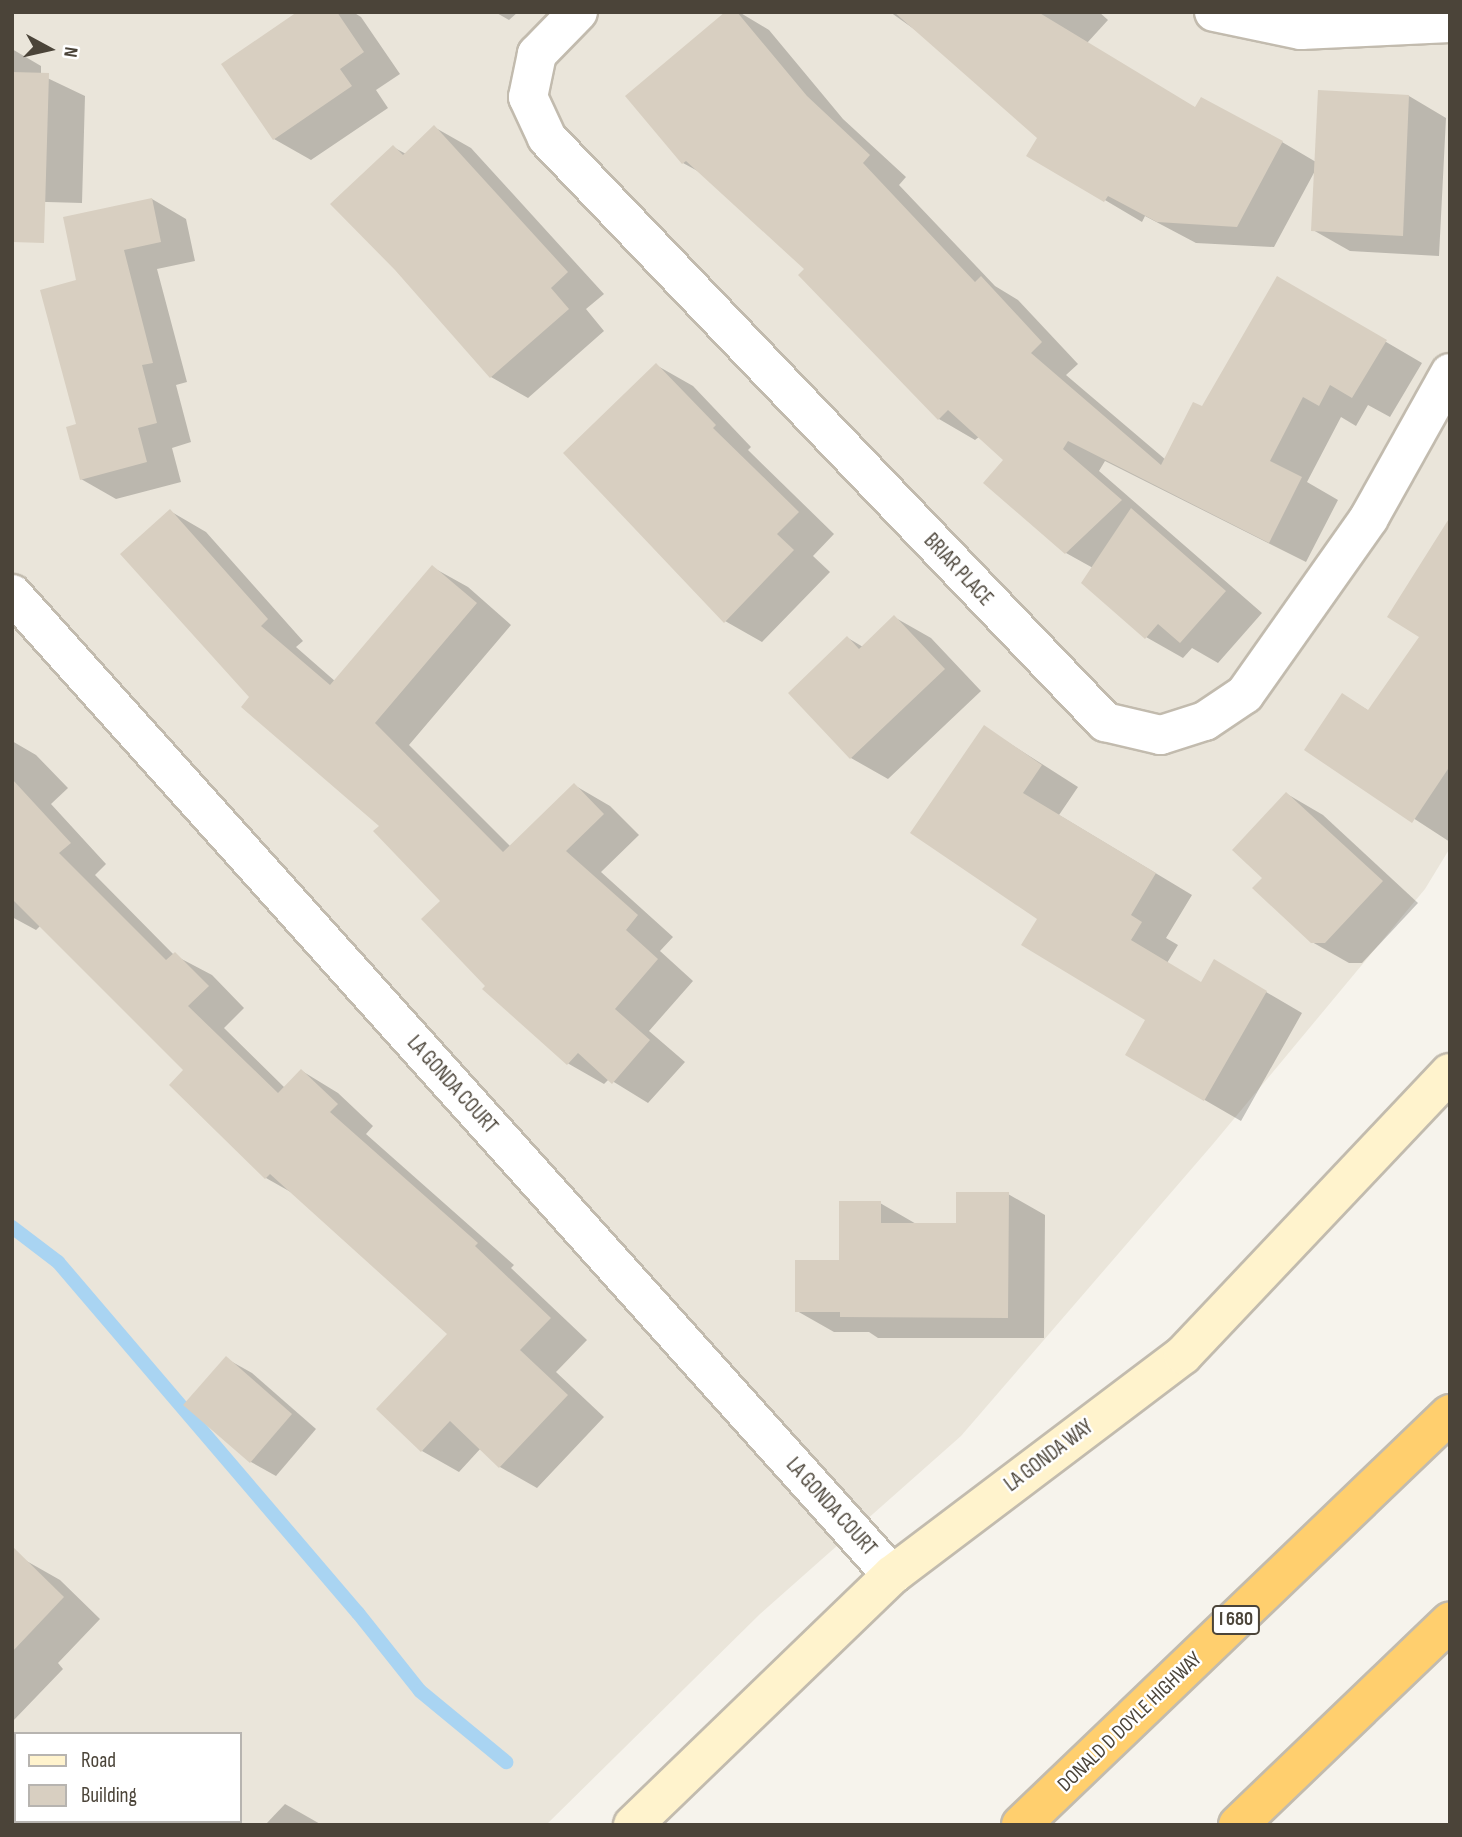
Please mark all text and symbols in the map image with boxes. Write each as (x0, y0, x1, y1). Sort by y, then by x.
north arrow (14, 14, 84, 84)
text: N (58, 45, 82, 59)
street label: BRIAR PLACE (918, 529, 998, 611)
street label: LA GONDA COURT (401, 1031, 503, 1139)
street label: LA GONDA WAY (1000, 1415, 1098, 1497)
street label: LA GONDA COURT (780, 1453, 882, 1561)
road number: I 680 (1212, 1604, 1260, 1636)
street label: DONALD D DOYLE HIGHWAY (1053, 1647, 1207, 1797)
legend (14, 1732, 242, 1823)
text: Road (81, 1748, 116, 1773)
text: Building (81, 1783, 137, 1808)

